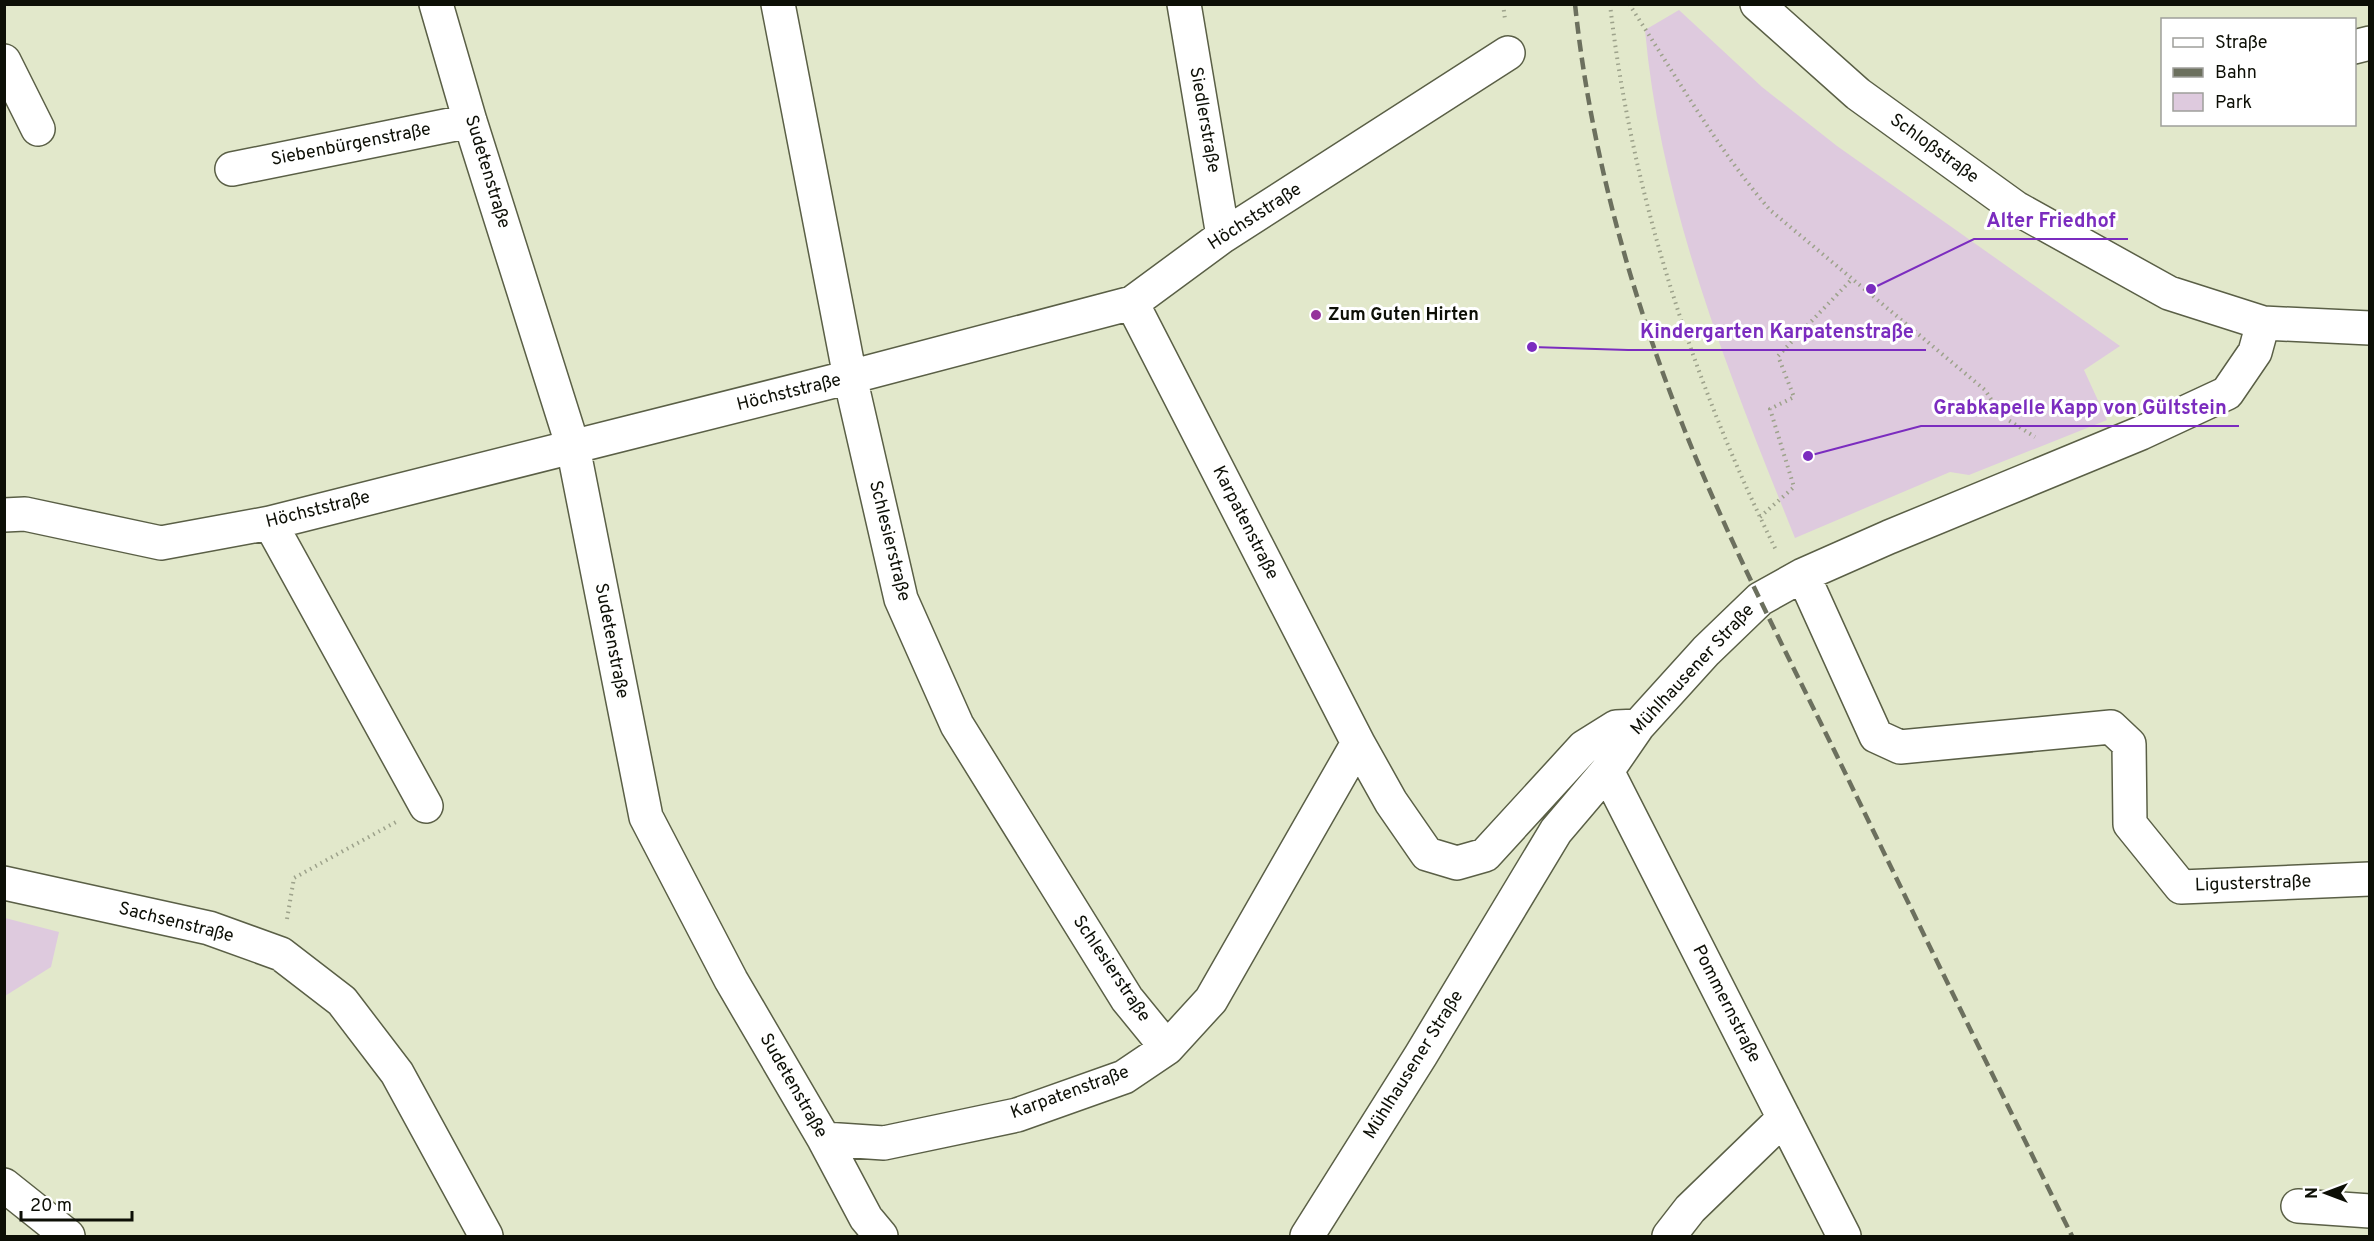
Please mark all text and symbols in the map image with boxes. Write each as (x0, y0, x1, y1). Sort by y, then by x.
legend (2161, 18, 2356, 126)
text: Straße (2215, 32, 2267, 55)
text: Bahn (2215, 62, 2257, 85)
street label: Siedlerstraße (1183, 65, 1225, 175)
text: Park (2215, 92, 2252, 115)
street label: Schloßstraße (1885, 109, 1983, 189)
street label: Sudetenstraße (459, 113, 515, 231)
street label: Siebenbürgenstraße (269, 118, 433, 172)
street label: Höchststraße (1204, 178, 1306, 256)
callout: Alter Friedhof (1974, 201, 2128, 239)
text: Alter Friedhof (1986, 209, 2116, 235)
place label: Zum Guten Hirten (1328, 304, 1479, 327)
marker: Zum Guten Hirten (1309, 308, 1323, 322)
callout: Kindergarten Karpatenstraße (1628, 312, 1926, 350)
text: Kindergarten Karpatenstraße (1640, 320, 1914, 346)
street label: Höchststraße (734, 369, 844, 417)
callout: Grabkapelle Kapp von Gültstein (1921, 388, 2239, 426)
text: Grabkapelle Kapp von Gültstein (1933, 396, 2227, 422)
street label: Karpatenstraße (1206, 462, 1284, 584)
street label: Schlesierstraße (863, 478, 915, 604)
street label: Höchststraße (263, 486, 373, 534)
street label: Sudetenstraße (589, 581, 633, 701)
street label: Mühlhausener Straße (1626, 600, 1760, 740)
street label: Ligusterstraße (2194, 870, 2312, 898)
street label: Sachsenstraße (116, 898, 236, 948)
street label: Schlesierstraße (1067, 911, 1155, 1027)
street label: Pommernstraße (1686, 941, 1766, 1067)
street label: Mühlhausener Straße (1359, 986, 1469, 1144)
street label: Sudetenstraße (754, 1030, 832, 1142)
street label: Karpatenstraße (1008, 1061, 1132, 1125)
north arrow (2296, 1163, 2356, 1223)
scale bar (21, 1184, 132, 1222)
text: N (2303, 1187, 2323, 1199)
text: 20 m (30, 1195, 72, 1218)

